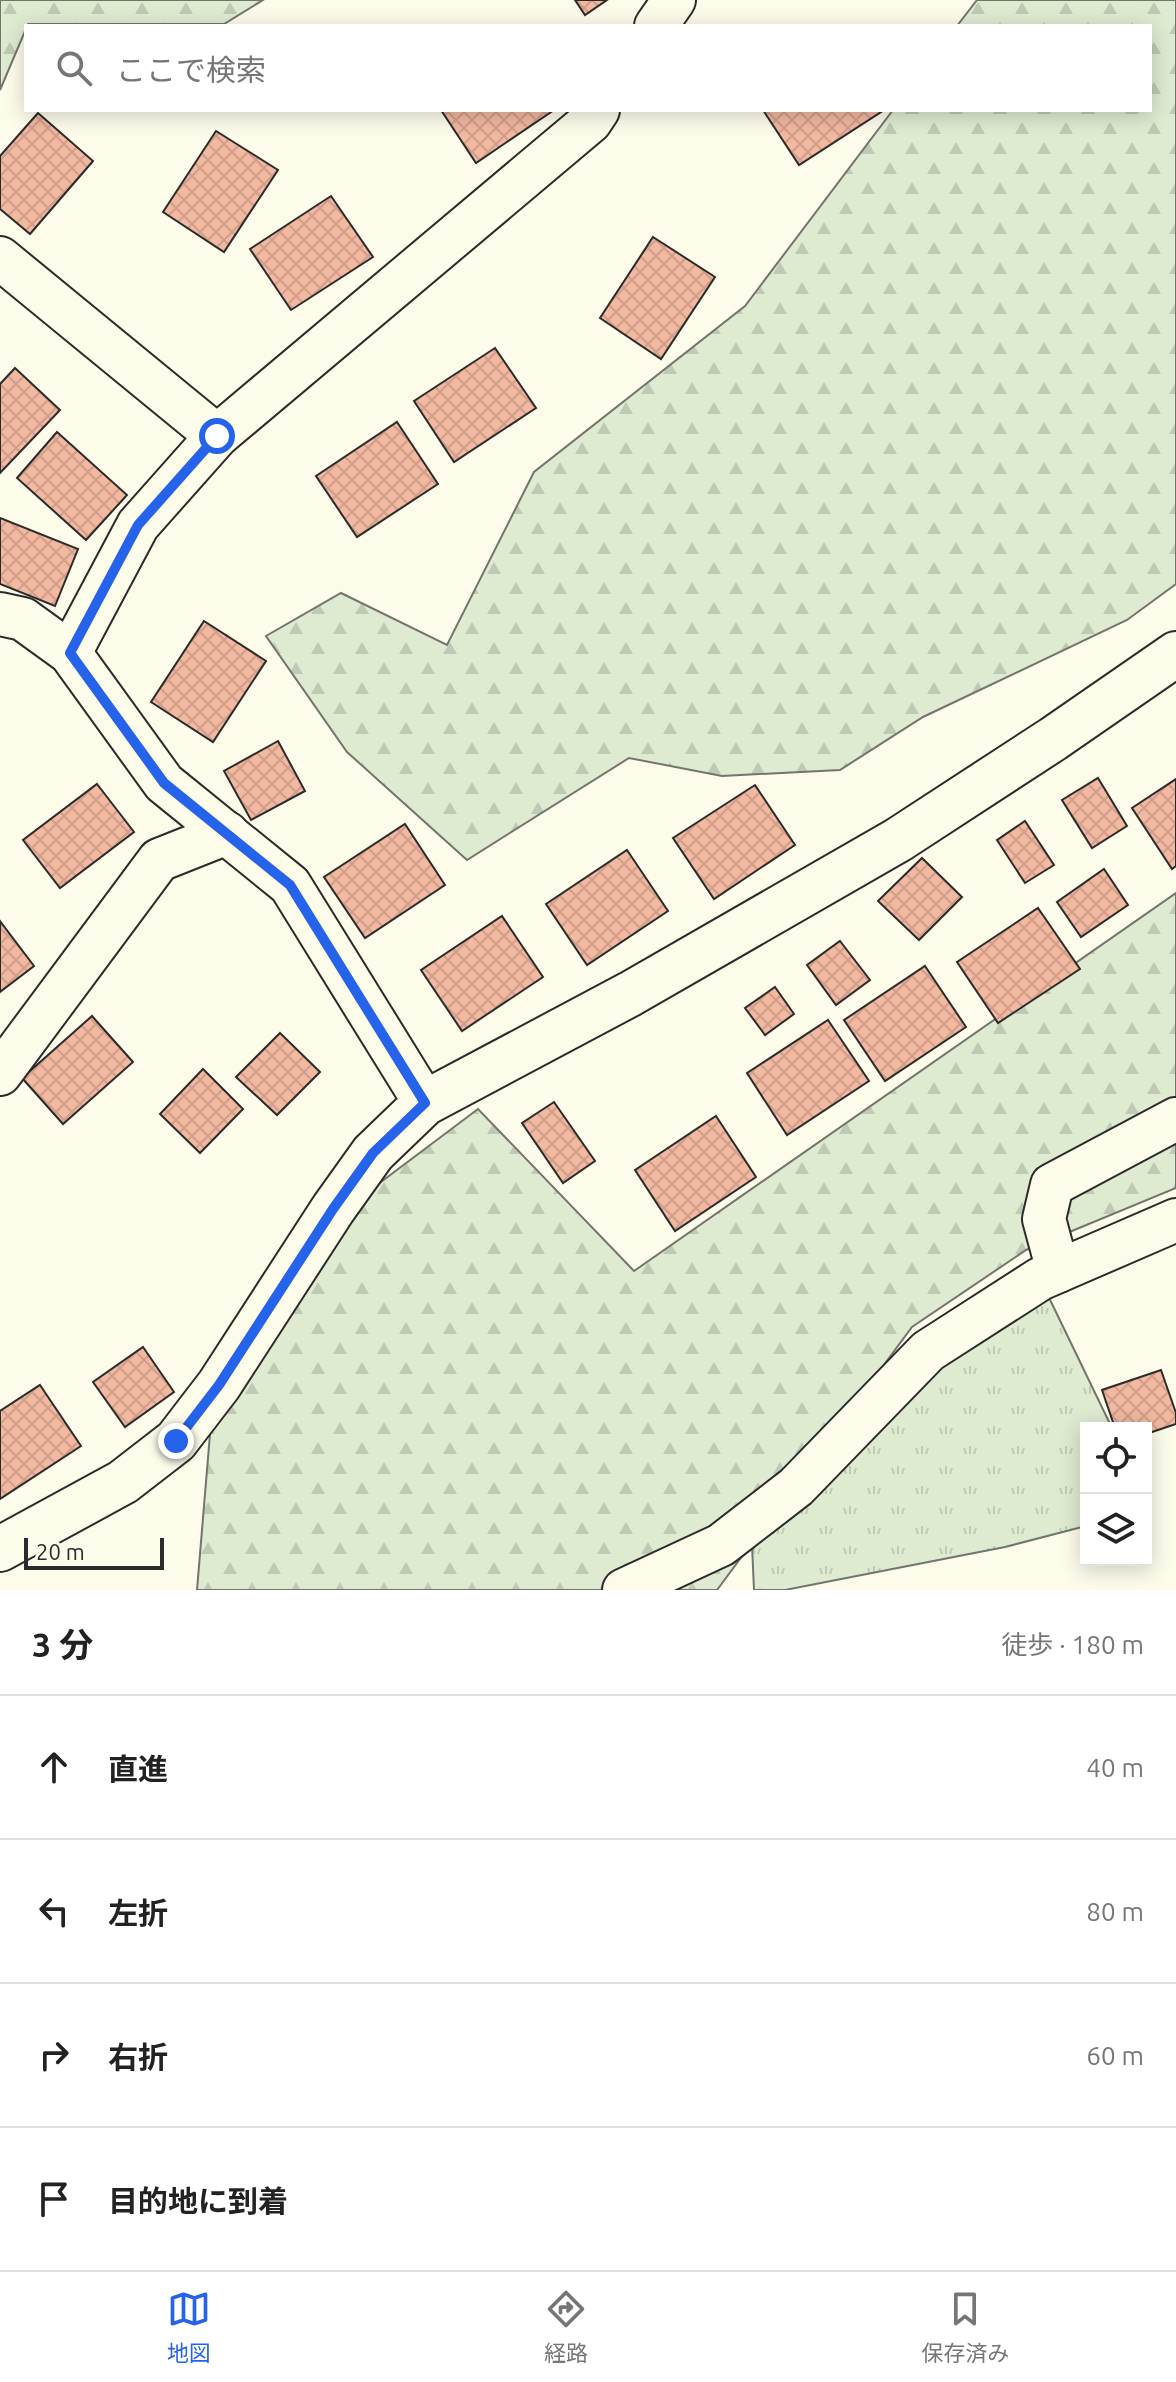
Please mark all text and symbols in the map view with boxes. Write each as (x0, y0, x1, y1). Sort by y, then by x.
search box (24, 24, 1152, 112)
icon: search (52, 46, 96, 90)
text: ここで検索 (116, 53, 266, 87)
route start (199, 418, 235, 454)
map controls (1080, 1422, 1152, 1566)
button: locate (1080, 1422, 1152, 1494)
route end (158, 1423, 194, 1459)
button: layers (1080, 1494, 1152, 1566)
scale bar (24, 1534, 164, 1570)
text: 20 m (36, 1539, 85, 1564)
text: 3 分 (32, 1625, 93, 1663)
text: 徒歩 · 180 m (1001, 1630, 1144, 1659)
icon: ahead (32, 1745, 76, 1789)
text: 直進 (108, 1752, 168, 1786)
text: 40 m (1086, 1753, 1144, 1782)
icon: left (32, 1889, 76, 1933)
text: 左折 (108, 1896, 168, 1930)
text: 80 m (1086, 1897, 1144, 1926)
icon: right (32, 2033, 76, 2077)
text: 右折 (108, 2040, 168, 2074)
text: 60 m (1086, 2041, 1144, 2070)
icon: arrive (32, 2177, 76, 2221)
text: 目的地に到着 (108, 2184, 288, 2218)
tab: 地図 (167, 2287, 211, 2367)
tab: 経路 (544, 2287, 588, 2367)
tab: 保存済み (921, 2287, 1009, 2367)

